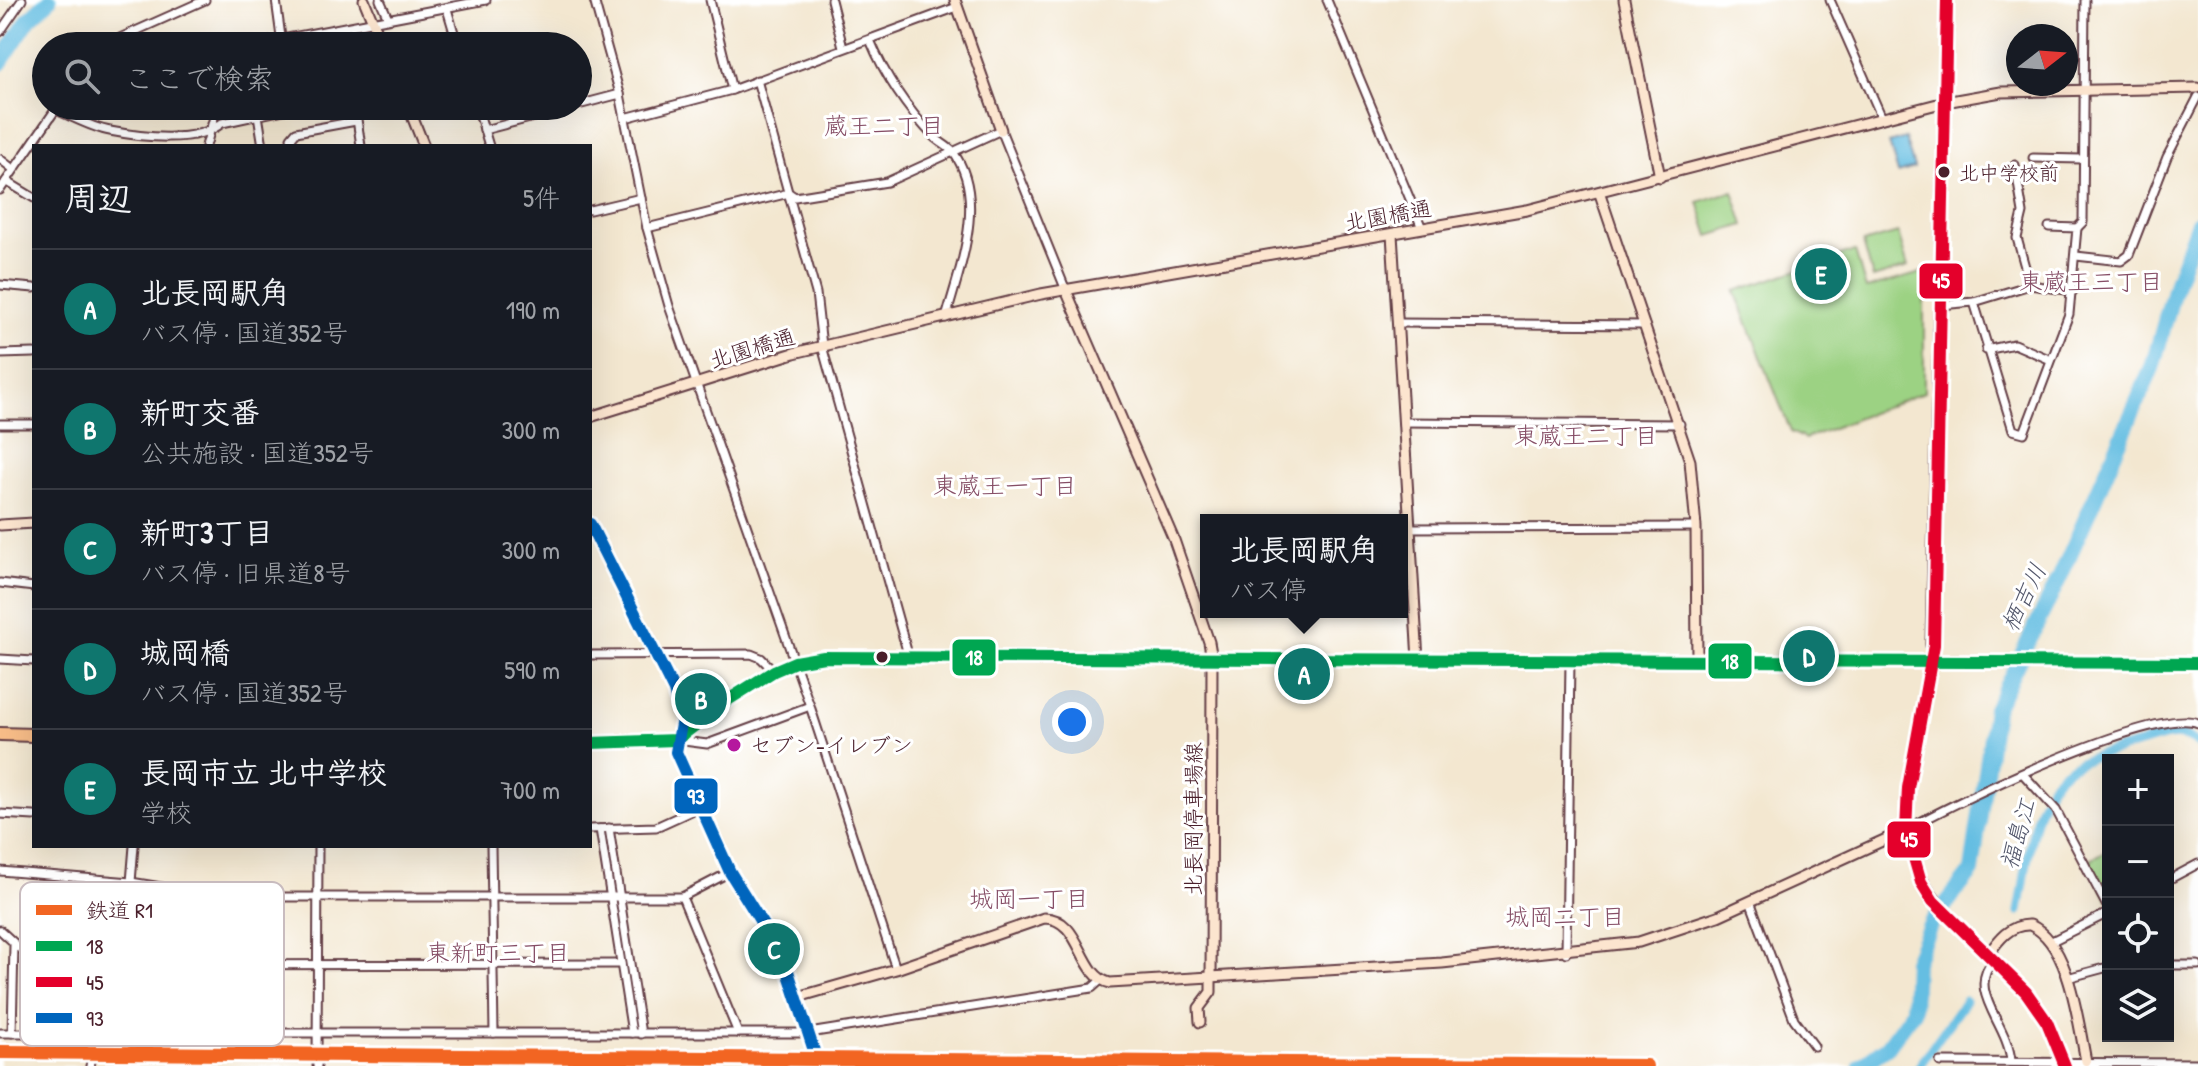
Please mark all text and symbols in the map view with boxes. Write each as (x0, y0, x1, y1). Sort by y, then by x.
north arrow (2006, 24, 2078, 96)
search box (32, 32, 592, 120)
icon: search (60, 54, 104, 98)
text: ここで検索 (124, 58, 274, 98)
district label: 蔵王二丁目 (824, 109, 944, 141)
place label: 北中学校前 (1959, 159, 2059, 186)
marker: 北中学校前 (1936, 164, 1952, 180)
text: 周辺 (64, 175, 132, 221)
text: 5件 (523, 180, 560, 215)
street label: 北園橋通 (1342, 193, 1434, 237)
pin: E (1795, 244, 1847, 304)
line badge: 45 (1918, 262, 1964, 300)
text: 45 (1932, 265, 1950, 295)
district label: 東蔵王三丁目 (2019, 265, 2163, 297)
text: 北長岡駅角 (140, 272, 290, 312)
text: A (84, 292, 96, 327)
text: 190 m (506, 292, 560, 327)
text: バス停 · 国道352号 (140, 315, 348, 350)
street label: 北園橋通 (706, 321, 798, 375)
text: 新町交番 (140, 392, 260, 432)
text: B (83, 412, 97, 447)
text: 300 m (501, 412, 560, 447)
district label: 東蔵王二丁目 (1514, 419, 1658, 451)
text: 公共施設 · 国道352号 (140, 435, 374, 470)
district label: 東蔵王一丁目 (933, 469, 1077, 501)
text: 新町3丁目 (140, 512, 273, 552)
popup (1200, 514, 1408, 618)
text: 北長岡駅角 (1229, 529, 1379, 569)
text: C (83, 532, 97, 567)
text: 300 m (501, 532, 560, 567)
text: バス停 · 旧県道8号 (140, 555, 350, 590)
water label: 栖吉川 (1993, 558, 2053, 636)
text: バス停 (1229, 572, 1307, 607)
pin: D (1783, 626, 1835, 686)
text: 城岡橋 (140, 632, 230, 672)
line badge: 18 (951, 638, 997, 677)
text: 18 (965, 642, 983, 672)
line badge: 18 (1707, 642, 1753, 680)
pin: A (1278, 644, 1330, 704)
text: 18 (1721, 646, 1739, 676)
unlabelled marker (874, 649, 890, 665)
text: D (84, 652, 96, 687)
text: 590 m (504, 652, 560, 687)
pin: B (675, 669, 727, 729)
text: バス停 · 国道352号 (140, 675, 348, 710)
your location (1052, 702, 1092, 742)
place label: セブン-イレブン (750, 730, 913, 760)
marker: セブン-イレブン (725, 736, 743, 754)
street label: 北長岡停車場線 (1178, 742, 1208, 896)
text: 長岡市立 北中学校 (140, 752, 387, 792)
map controls (2102, 754, 2174, 1042)
button: + (2102, 754, 2174, 826)
text: E (84, 772, 96, 807)
text: 700 m (500, 772, 560, 807)
line badge: 93 (673, 777, 719, 815)
text: 93 (687, 781, 705, 811)
water label: 福島江 (1992, 794, 2043, 873)
text: 学校 (140, 795, 192, 830)
line badge: 45 (1886, 820, 1932, 859)
text: 45 (1900, 824, 1918, 854)
button: − (2102, 826, 2174, 898)
legend (20, 882, 284, 1046)
district label: 城岡一丁目 (969, 882, 1089, 914)
text: 鉄道 R1 (86, 895, 153, 925)
button: locate (2102, 898, 2174, 970)
district label: 城岡二丁目 (1505, 900, 1625, 932)
pin: C (748, 919, 800, 979)
text: 18 (86, 931, 104, 961)
district label: 東新町三丁目 (426, 936, 570, 968)
text: 45 (86, 967, 104, 997)
button: layers (2102, 970, 2174, 1042)
text: 93 (86, 1003, 104, 1033)

